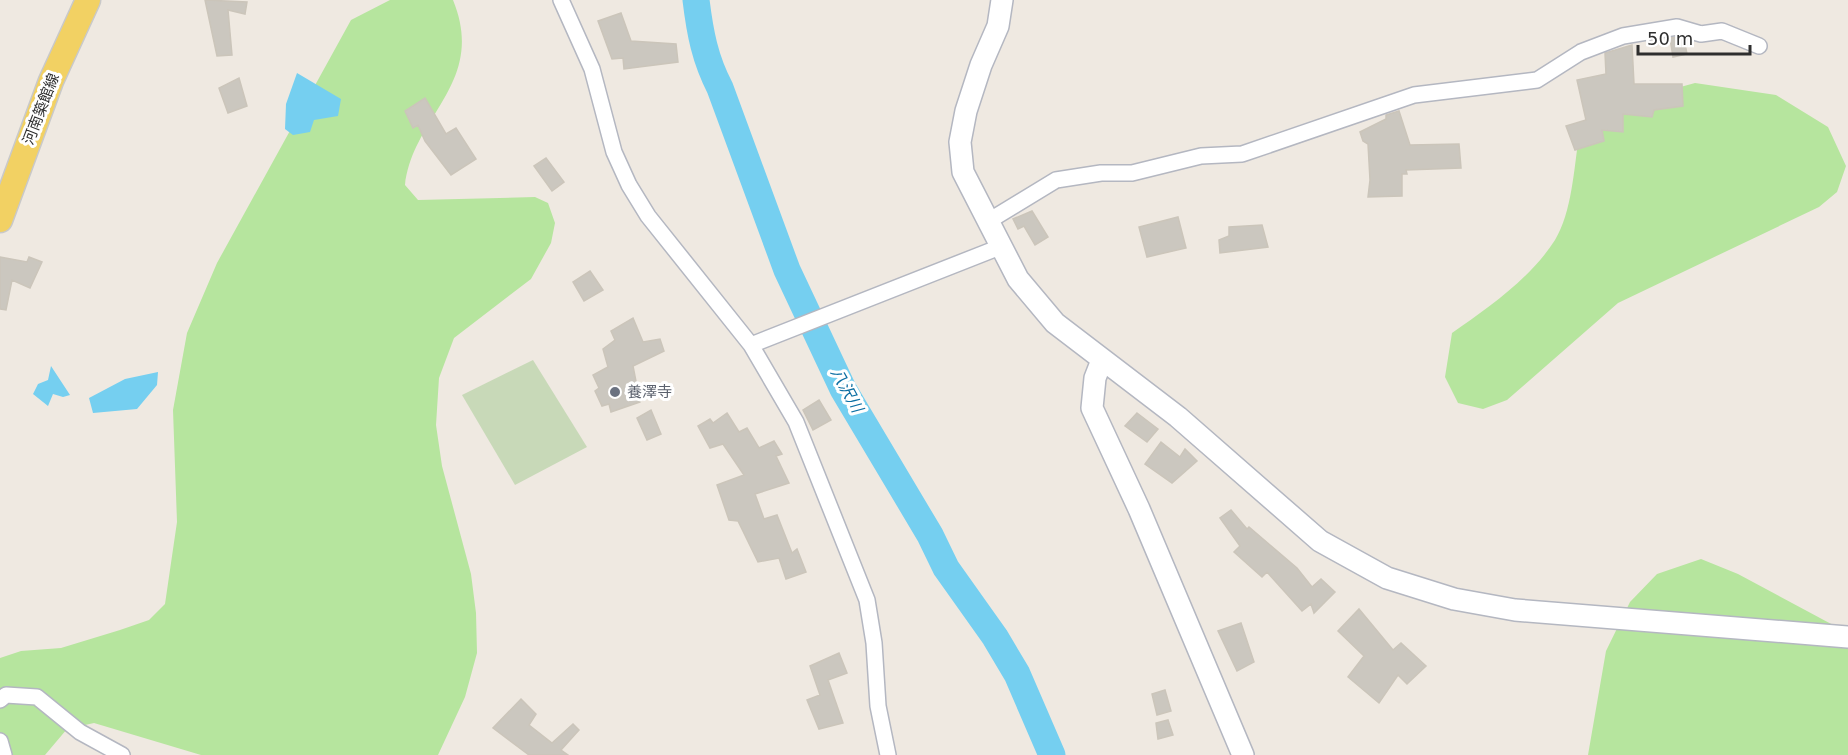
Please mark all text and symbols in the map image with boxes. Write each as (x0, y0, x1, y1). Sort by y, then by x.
scale bar (1638, 18, 1750, 56)
text: 50 m (1647, 28, 1693, 49)
street label: 河南築館線 (19, 71, 63, 147)
water label: 八沢川 (827, 364, 868, 417)
place label: 養澤寺 (627, 383, 672, 401)
marker: 養澤寺 (608, 385, 622, 399)

